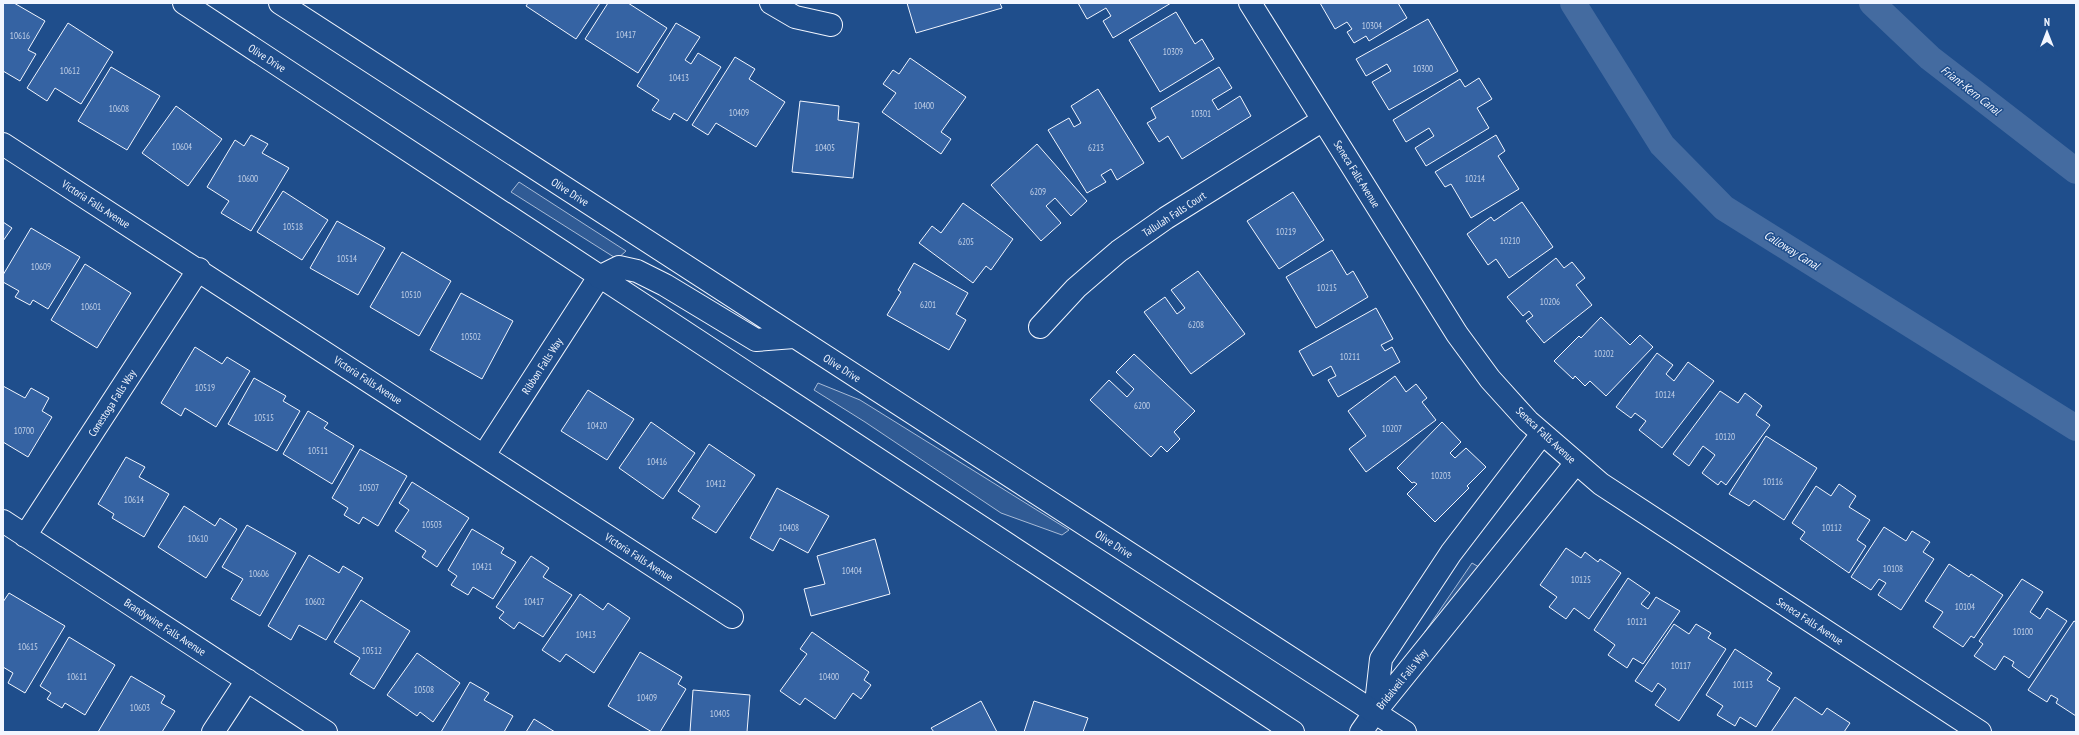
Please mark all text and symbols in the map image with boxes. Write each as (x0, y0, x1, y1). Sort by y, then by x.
north arrow (2027, 12, 2067, 52)
text: N (2044, 15, 2050, 29)
house number: 10304 (1362, 20, 1382, 31)
house number: 10417 (616, 29, 636, 40)
house number: 10616 (10, 30, 30, 41)
street label: Olive Drive (246, 41, 289, 76)
house number: 10309 (1163, 46, 1183, 57)
water label: Friant-Kern Canal (1938, 62, 2005, 119)
house number: 10300 (1413, 63, 1433, 74)
house number: 10612 (60, 65, 80, 76)
house number: 10413 (669, 72, 689, 83)
house number: 10400 (914, 100, 934, 111)
house number: 10608 (109, 103, 129, 114)
house number: 10409 (729, 107, 749, 118)
house number: 10301 (1191, 108, 1211, 119)
street label: Seneca Falls Avenue (1331, 138, 1384, 211)
house number: 10604 (172, 141, 192, 152)
house number: 10405 (815, 142, 835, 153)
house number: 6213 (1088, 142, 1104, 153)
house number: 10600 (238, 173, 258, 184)
house number: 10214 (1465, 173, 1485, 184)
street label: Olive Drive (549, 175, 592, 210)
street label: Victoria Falls Avenue (58, 176, 133, 232)
house number: 6209 (1030, 186, 1046, 197)
street label: Tallulah Falls Court (1140, 188, 1208, 240)
house number: 10518 (283, 221, 303, 232)
house number: 10219 (1276, 226, 1296, 237)
water label: Calloway Canal (1762, 227, 1823, 274)
house number: 10210 (1500, 235, 1520, 246)
house number: 6205 (958, 236, 974, 247)
house number: 10514 (337, 253, 357, 264)
house number: 10609 (31, 261, 51, 272)
house number: 10215 (1317, 282, 1337, 293)
house number: 10510 (401, 289, 421, 300)
house number: 10206 (1540, 296, 1560, 307)
house number: 6201 (920, 299, 936, 310)
house number: 10601 (81, 301, 101, 312)
house number: 6208 (1188, 319, 1204, 330)
house number: 10502 (461, 331, 481, 342)
street label: Ribbon Falls Way (519, 334, 566, 397)
house number: 10202 (1594, 348, 1614, 359)
street label: Olive Drive (821, 351, 864, 386)
house number: 10211 (1340, 351, 1360, 362)
street label: Victoria Falls Avenue (330, 352, 405, 408)
street label: Conestoga Falls Way (85, 366, 139, 439)
house number: 10519 (195, 382, 215, 393)
house number: 10124 (1655, 389, 1675, 400)
house number: 6200 (1134, 400, 1150, 411)
street label: Seneca Falls Avenue (1513, 404, 1579, 467)
house number: 10515 (254, 412, 274, 423)
house number: 10420 (587, 420, 607, 431)
house number: 10207 (1382, 423, 1402, 434)
house number: 10700 (14, 425, 34, 436)
house number: 10120 (1715, 431, 1735, 442)
house number: 10511 (308, 445, 328, 456)
house number: 10416 (647, 456, 667, 467)
house number: 10203 (1431, 470, 1451, 481)
house number: 10116 (1763, 476, 1783, 487)
house number: 10412 (706, 478, 726, 489)
house number: 10507 (359, 482, 379, 493)
house number: 10614 (124, 494, 144, 505)
house number: 10503 (422, 519, 442, 530)
house number: 10408 (779, 522, 799, 533)
house number: 10112 (1822, 522, 1842, 533)
street label: Olive Drive (1093, 527, 1136, 562)
street label: Victoria Falls Avenue (601, 529, 676, 585)
house number: 10610 (188, 533, 208, 544)
house number: 10421 (472, 561, 492, 572)
house number: 10108 (1883, 563, 1903, 574)
house number: 10404 (842, 565, 862, 576)
house number: 10606 (249, 568, 269, 579)
house number: 10125 (1571, 574, 1591, 585)
street label: Seneca Falls Avenue (1774, 594, 1846, 648)
street label: Brandywine Falls Avenue (121, 595, 209, 659)
house number: 10602 (305, 596, 325, 607)
house number: 10417 (524, 596, 544, 607)
house number: 10104 (1955, 601, 1975, 612)
house number: 10121 (1627, 616, 1647, 627)
house number: 10100 (2013, 626, 2033, 637)
house number: 10413 (576, 629, 596, 640)
house number: 10615 (18, 641, 38, 652)
house number: 10512 (362, 645, 382, 656)
street label: Bridalveil Falls Way (1373, 645, 1431, 712)
house number: 10117 (1671, 660, 1691, 671)
house number: 10611 (67, 671, 87, 682)
house number: 10400 (819, 671, 839, 682)
house number: 10113 (1733, 679, 1753, 690)
house number: 10508 (414, 684, 434, 695)
house number: 10409 (637, 692, 657, 703)
house number: 10603 (130, 702, 150, 713)
house number: 10405 (710, 708, 730, 719)

